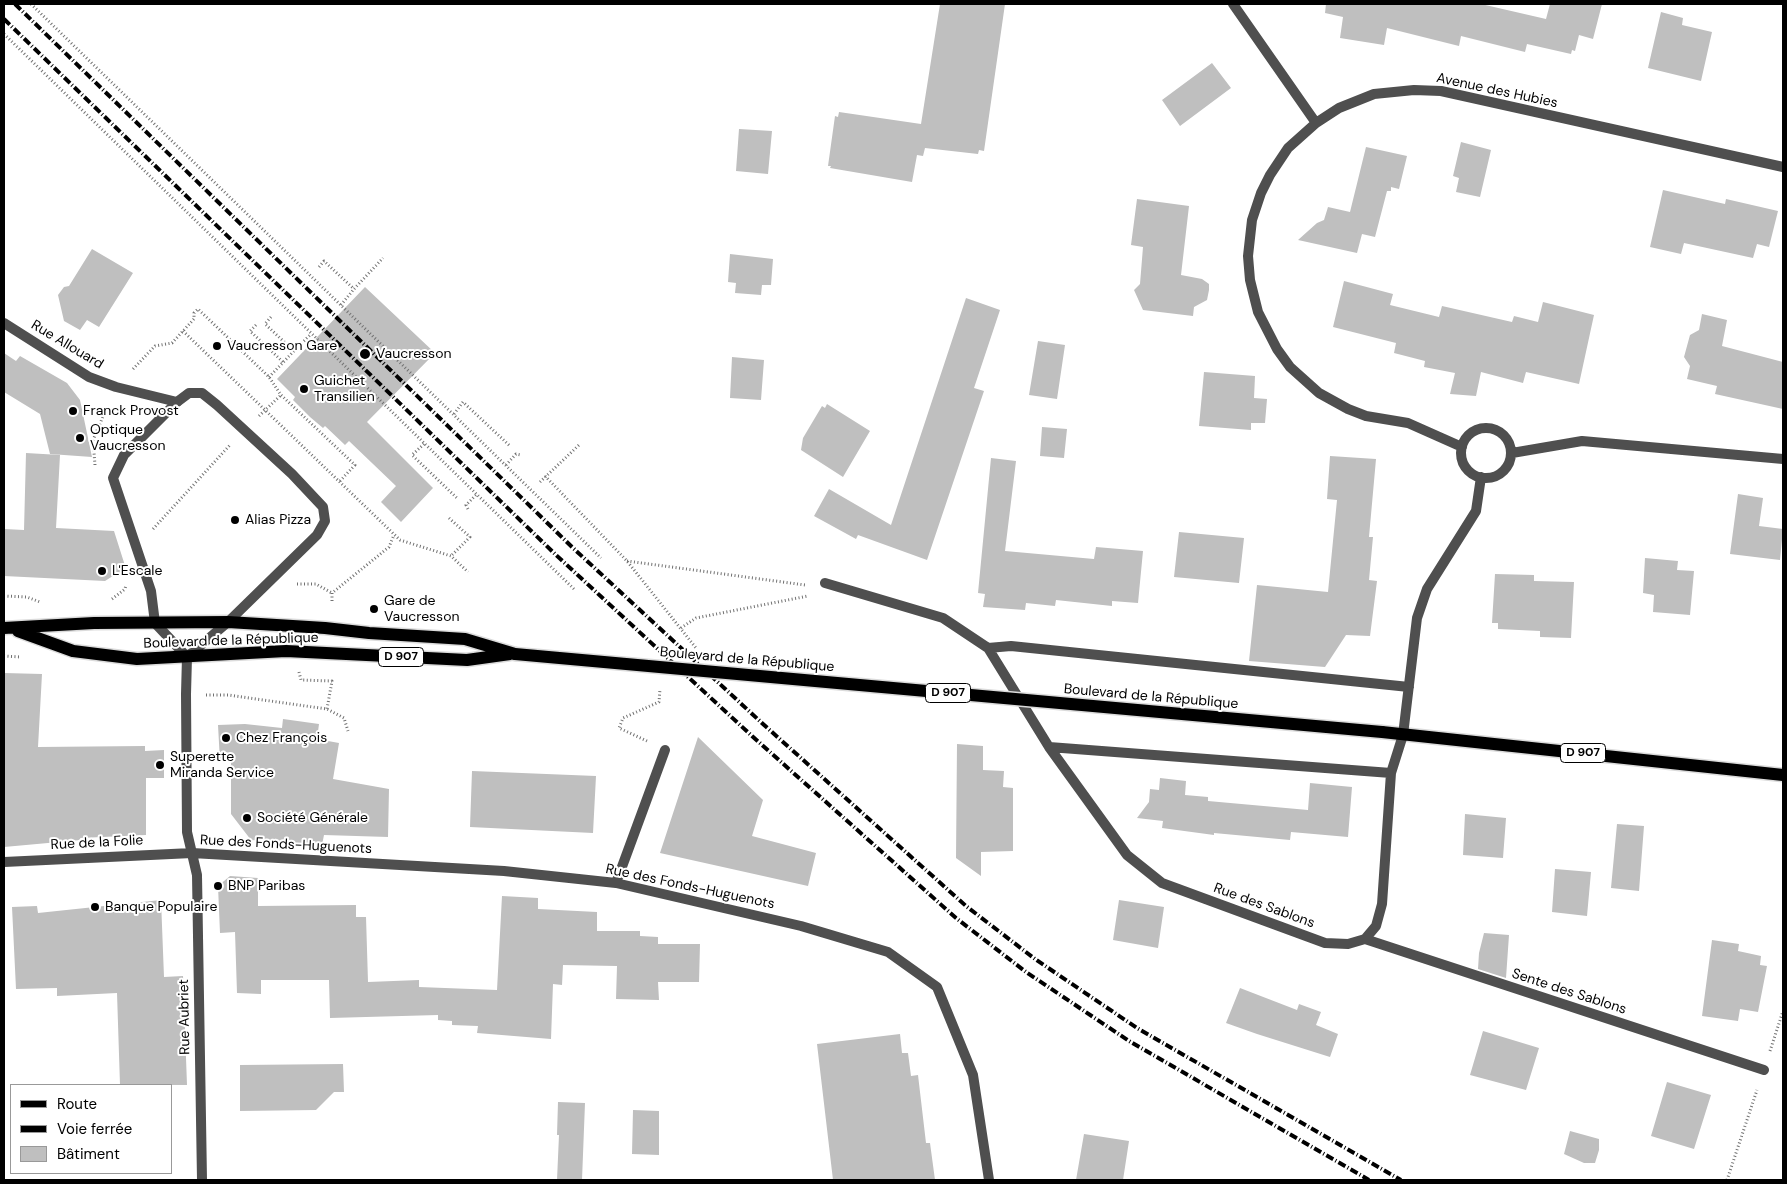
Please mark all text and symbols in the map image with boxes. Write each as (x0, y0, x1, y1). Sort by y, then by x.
street label: Avenue des Hubies (1435, 70, 1559, 112)
street label: Rue Allouard (28, 317, 106, 373)
place label: Vaucresson Gare (227, 338, 337, 354)
marker: Vaucresson Gare (211, 340, 223, 352)
place label: Vaucresson (376, 346, 451, 362)
marker: Vaucresson (358, 347, 372, 361)
place label: Guichet Transilien (314, 373, 375, 406)
marker: Guichet Transilien (298, 383, 310, 395)
place label: Franck Provost (83, 403, 179, 419)
marker: Franck Provost (67, 405, 79, 417)
place label: Optique Vaucresson (90, 422, 165, 454)
marker: Optique Vaucresson (74, 432, 86, 444)
place label: Alias Pizza (245, 512, 311, 528)
marker: Alias Pizza (229, 514, 241, 526)
place label: L'Escale (112, 563, 162, 579)
marker: L'Escale (96, 565, 108, 577)
place label: Gare de Vaucresson (384, 593, 459, 626)
marker: Gare de Vaucresson (368, 603, 380, 615)
street label: Boulevard de la République (143, 630, 319, 652)
street label: Boulevard de la République (659, 644, 835, 676)
road number: D 907 (378, 648, 424, 666)
street label: Boulevard de la République (1063, 681, 1239, 713)
road number: D 907 (926, 684, 970, 702)
place label: Chez François (236, 730, 327, 746)
marker: Chez François (220, 732, 232, 744)
road number: D 907 (1560, 744, 1606, 762)
place label: Superette Miranda Service (170, 749, 274, 782)
marker: Superette Miranda Service (154, 759, 166, 771)
place label: Société Générale (257, 810, 368, 826)
marker: Société Générale (241, 812, 253, 824)
street label: Rue de la Folie (50, 832, 144, 854)
street label: Rue des Fonds-Huguenots (200, 832, 372, 858)
street label: Rue des Fonds-Huguenots (604, 861, 776, 913)
place label: BNP Paribas (228, 878, 305, 894)
marker: BNP Paribas (212, 880, 224, 892)
street label: Rue des Sablons (1211, 880, 1317, 932)
place label: Banque Populaire (105, 899, 217, 915)
marker: Banque Populaire (89, 901, 101, 913)
street label: Sente des Sablons (1510, 966, 1628, 1018)
street label: Rue Aubriet (176, 979, 194, 1055)
legend (10, 1084, 172, 1174)
text: Route (57, 1094, 97, 1114)
text: Voie ferrée (57, 1119, 132, 1139)
text: Bâtiment (57, 1144, 120, 1164)

